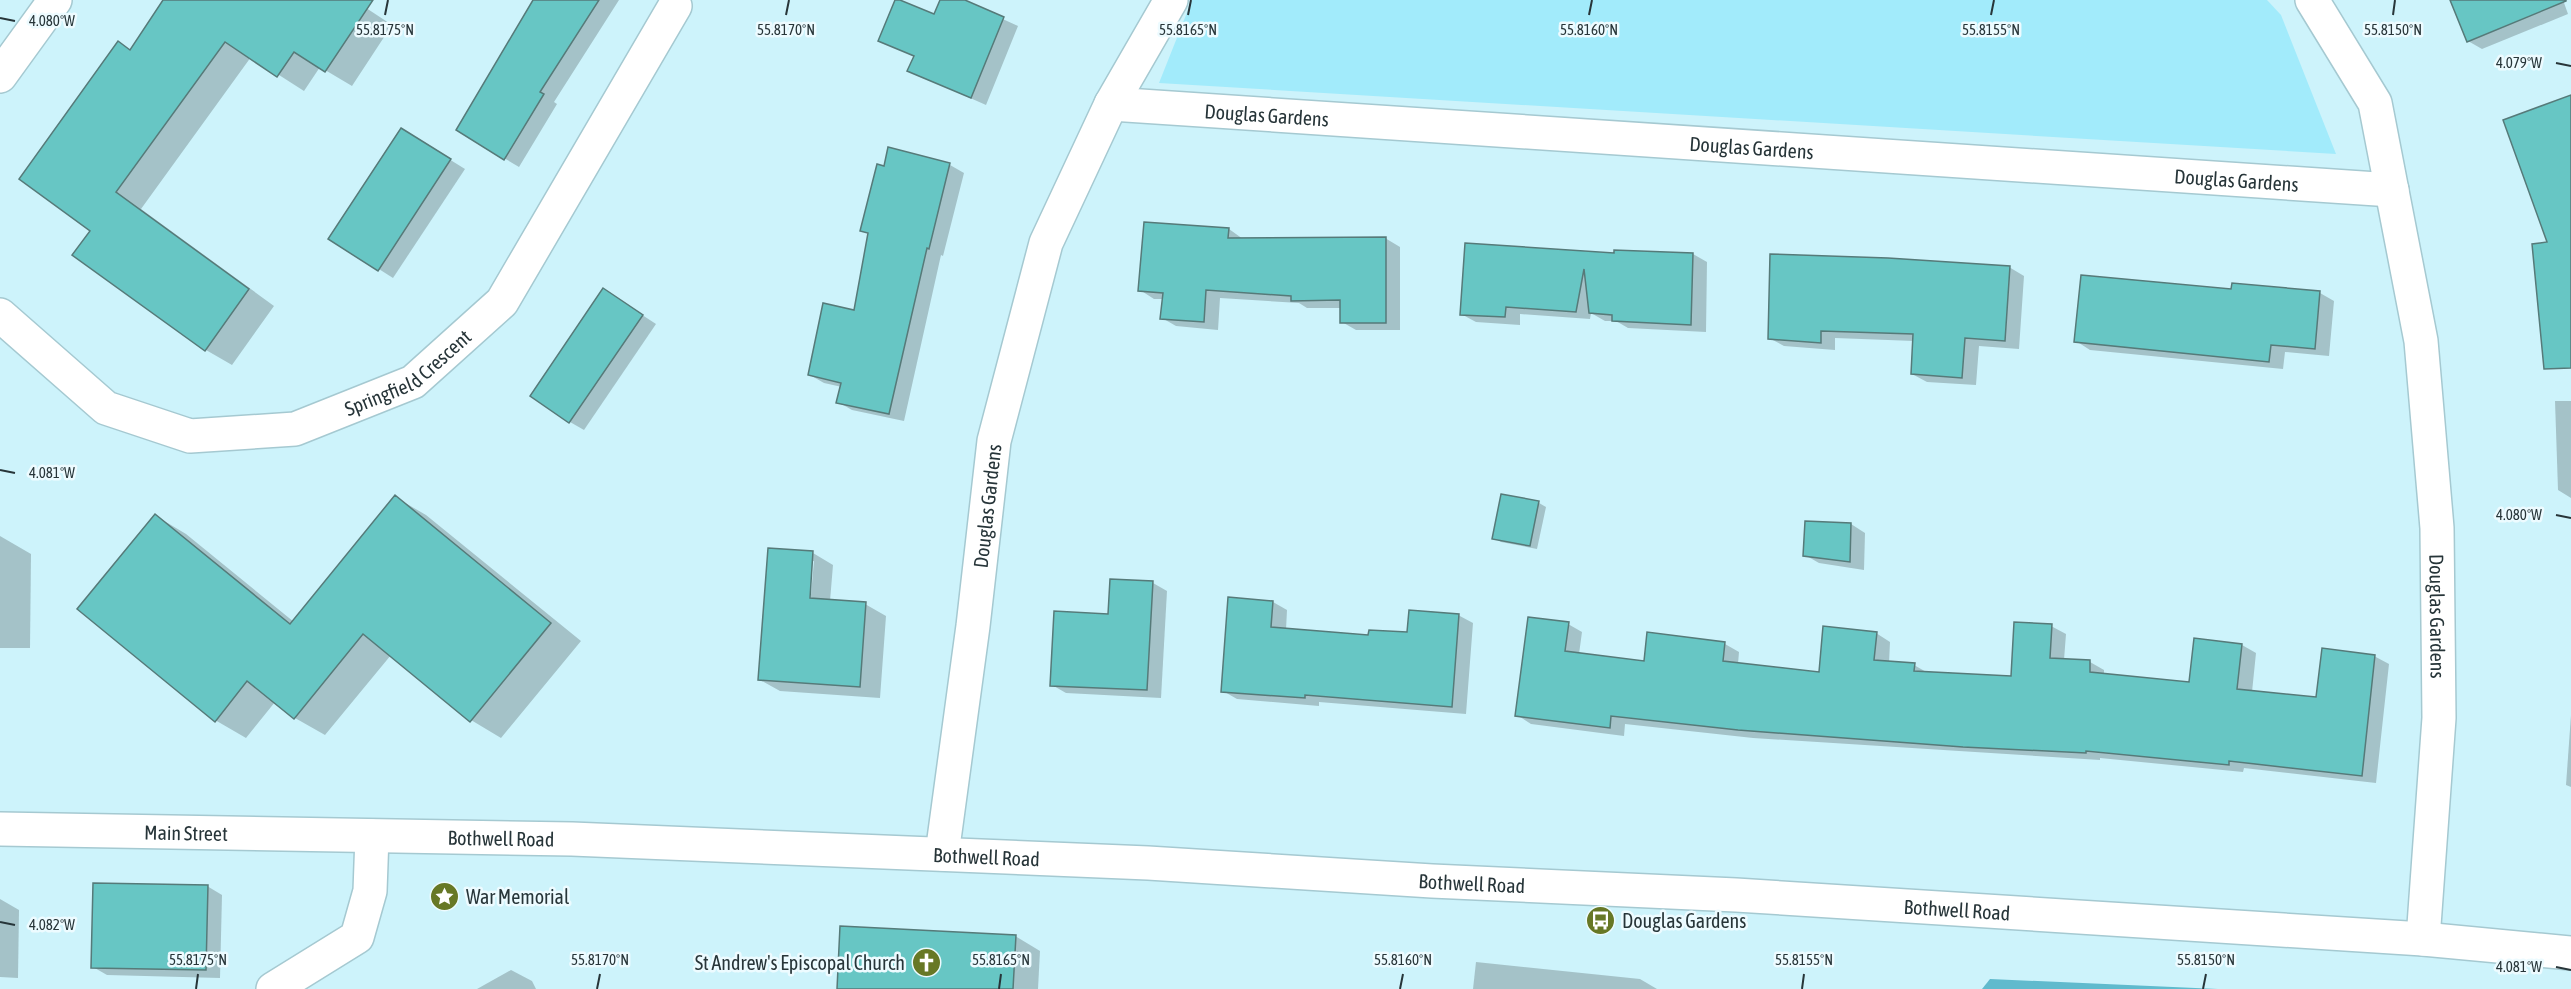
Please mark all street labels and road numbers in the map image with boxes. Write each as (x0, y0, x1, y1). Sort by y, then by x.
street label: Douglas Gardens (1204, 99, 1330, 130)
street label: Douglas Gardens (1689, 131, 1814, 163)
street label: Douglas Gardens (2174, 164, 2299, 195)
street label: Springfield Crescent (341, 324, 475, 420)
street label: Douglas Gardens (968, 443, 1005, 569)
street label: Douglas Gardens (2426, 554, 2450, 679)
street label: Main Street (144, 820, 228, 844)
street label: Bothwell Road (447, 825, 555, 850)
street label: Bothwell Road (933, 843, 1040, 870)
street label: Bothwell Road (1418, 869, 1526, 897)
street label: Bothwell Road (1903, 894, 2011, 924)

